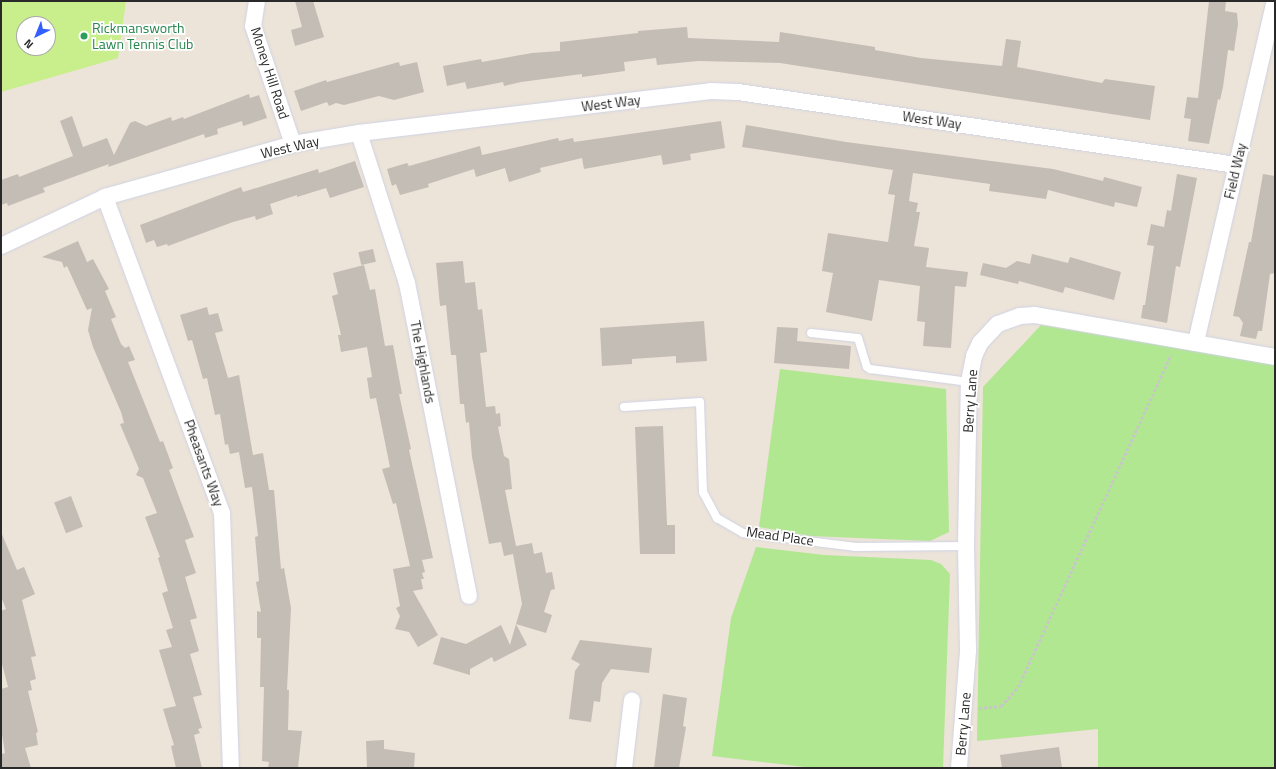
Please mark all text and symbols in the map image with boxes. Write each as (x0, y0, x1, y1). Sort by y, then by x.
north arrow (16, 16, 56, 56)
place label: Rickmansworth Lawn Tennis Club (92, 20, 193, 52)
street label: Money Hill Road (247, 25, 293, 121)
marker: Rickmansworth Lawn Tennis Club (79, 31, 89, 41)
text: N (20, 36, 37, 52)
street label: West Way (580, 91, 642, 115)
street label: West Way (901, 108, 963, 132)
street label: West Way (259, 132, 321, 162)
street label: Field Way (1220, 141, 1250, 201)
street label: The Highlands (407, 319, 439, 405)
street label: Berry Lane (959, 369, 981, 433)
street label: Pheasants Way (180, 417, 228, 509)
street label: Mead Place (745, 523, 815, 549)
street label: Berry Lane (952, 692, 974, 756)

